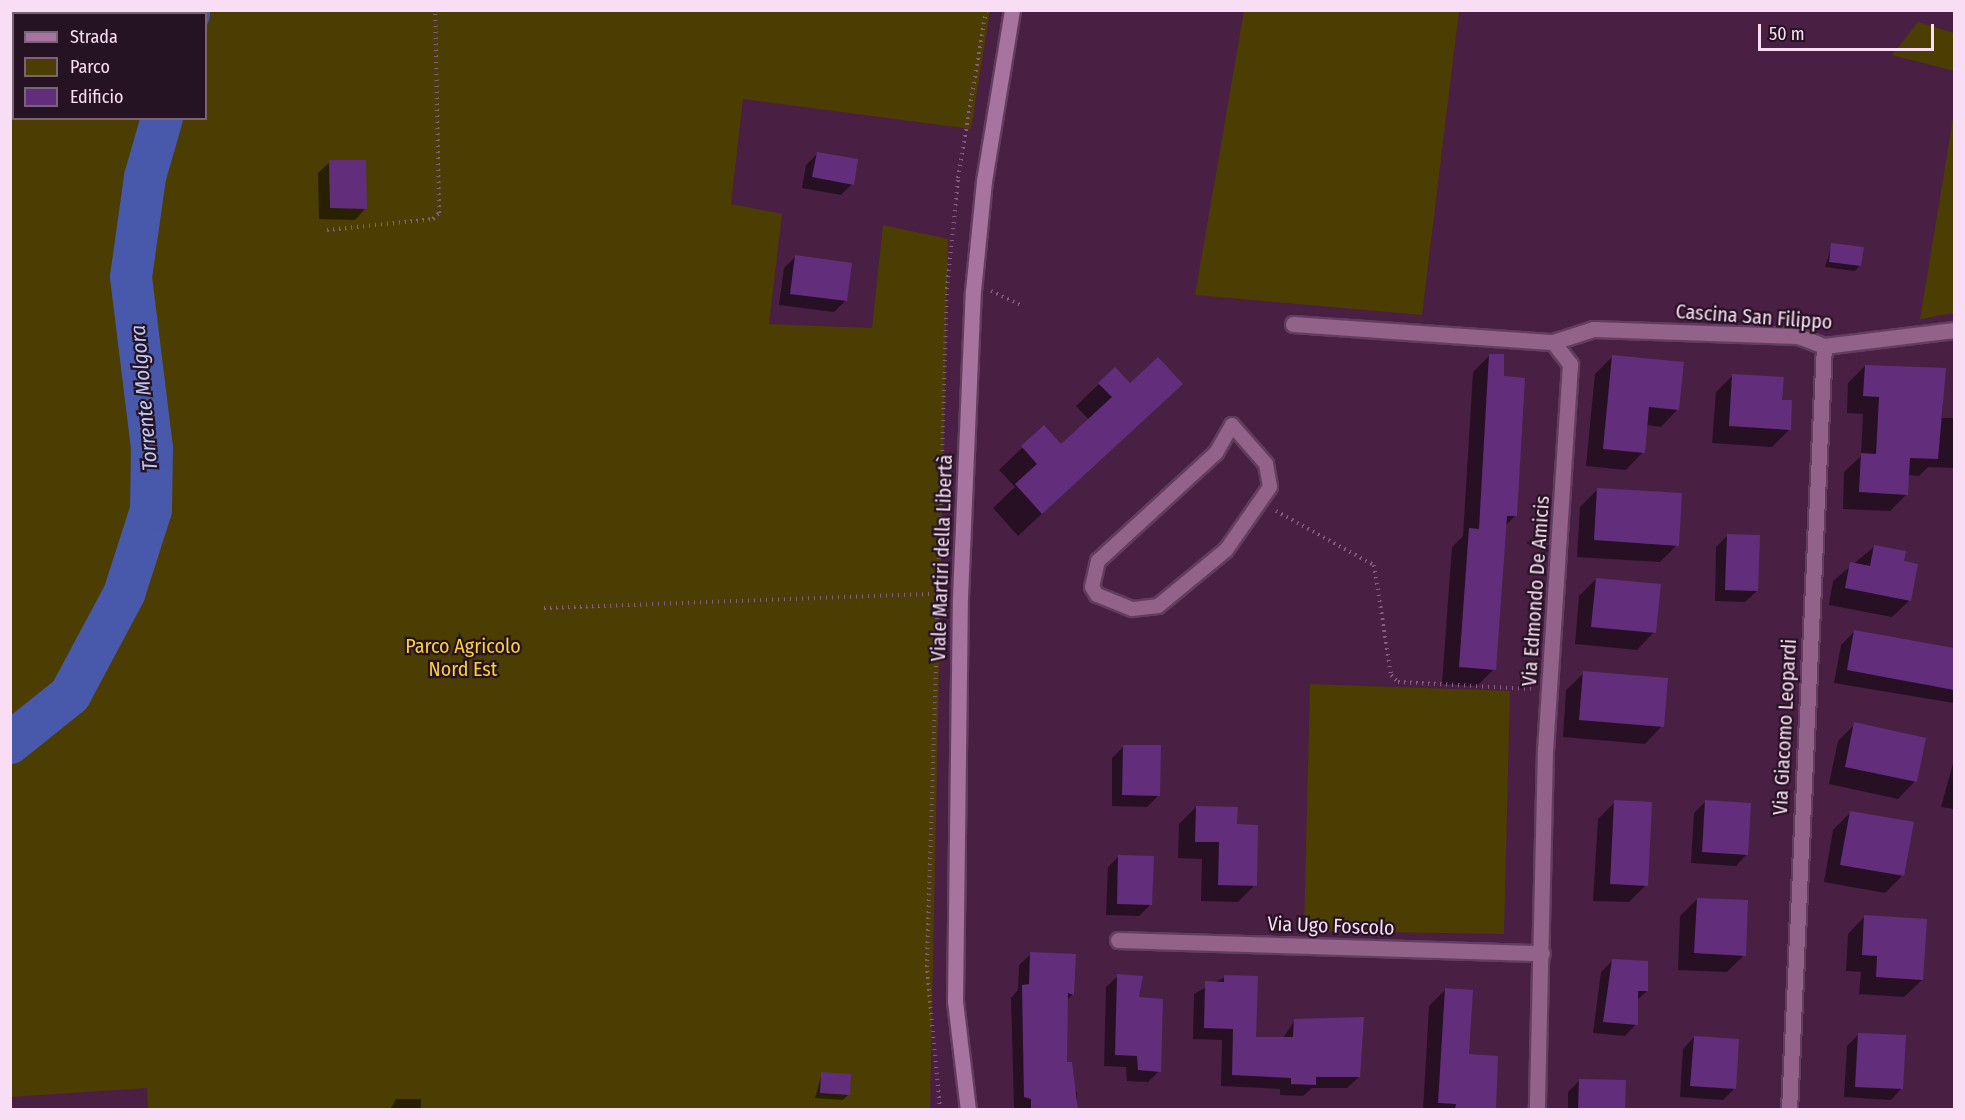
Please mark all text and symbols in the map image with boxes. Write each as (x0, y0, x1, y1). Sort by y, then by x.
legend (12, 12, 207, 120)
scale bar (1761, 12, 1936, 50)
text: 50 m (1769, 23, 1805, 45)
text: Strada (70, 26, 118, 48)
text: Parco (70, 56, 110, 78)
text: Edificio (70, 86, 123, 108)
street label: Cascina San Filippo (1675, 300, 1833, 334)
water label: Torrente Molgora (125, 324, 163, 472)
street label: Viale Martiri della Libertà (926, 454, 958, 662)
street label: Via Edmondo De Amicis (1517, 495, 1555, 687)
park label: Parco Agricolo Nord Est (405, 634, 521, 681)
street label: Via Giacomo Leopardi (1768, 638, 1802, 816)
street label: Via Ugo Foscolo (1267, 912, 1395, 940)

